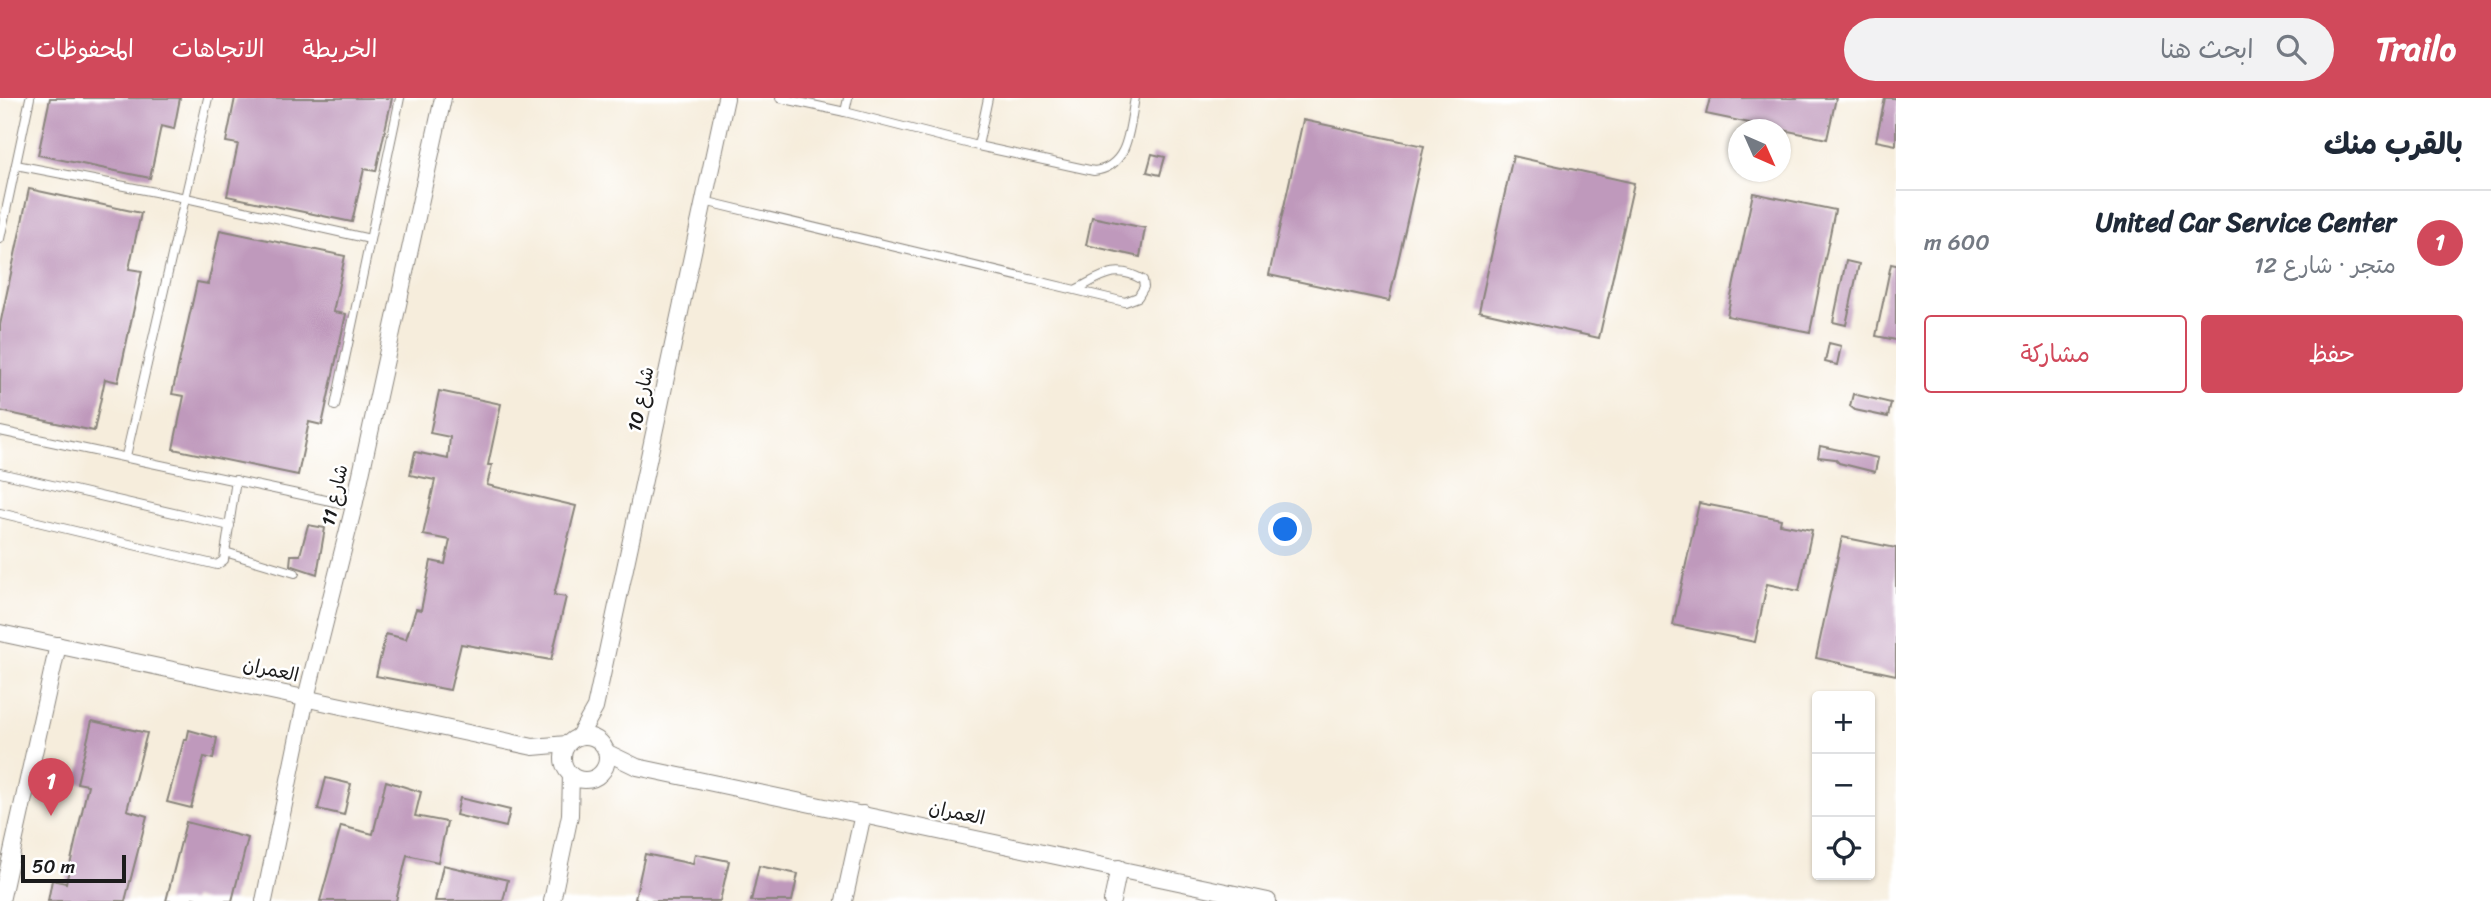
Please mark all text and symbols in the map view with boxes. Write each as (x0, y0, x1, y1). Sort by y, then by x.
search box (1844, 18, 2334, 81)
text: Trailo (2376, 20, 2456, 78)
text: ابحث هنا (2160, 26, 2254, 72)
text: المحفوظات (35, 28, 134, 70)
text: الاتجاهات (172, 28, 265, 70)
text: الخريطة (303, 28, 377, 70)
icon: search (2272, 30, 2310, 68)
text: بالقرب منك (2324, 117, 2463, 171)
north arrow (1728, 119, 1791, 182)
text: United Car Service Center (2096, 199, 2396, 245)
text: 600 m (1924, 222, 1990, 263)
text: 1 (2435, 222, 2445, 263)
text: متجر · شارع 12 (2254, 245, 2396, 286)
button: مشاركة (1924, 315, 2187, 393)
button: حفظ (2201, 315, 2463, 393)
street label: شارع 10 (617, 363, 664, 435)
street label: شارع 11 (311, 461, 358, 529)
your location (1268, 512, 1302, 546)
street label: العمران (240, 647, 302, 692)
map controls (1812, 691, 1875, 880)
button: + (1812, 691, 1875, 754)
button: − (1812, 754, 1875, 817)
pin: 1 (28, 758, 74, 816)
street label: العمران (926, 790, 988, 835)
button: locate (1812, 817, 1875, 880)
text: 50 m (32, 850, 75, 883)
scale bar (21, 852, 126, 884)

